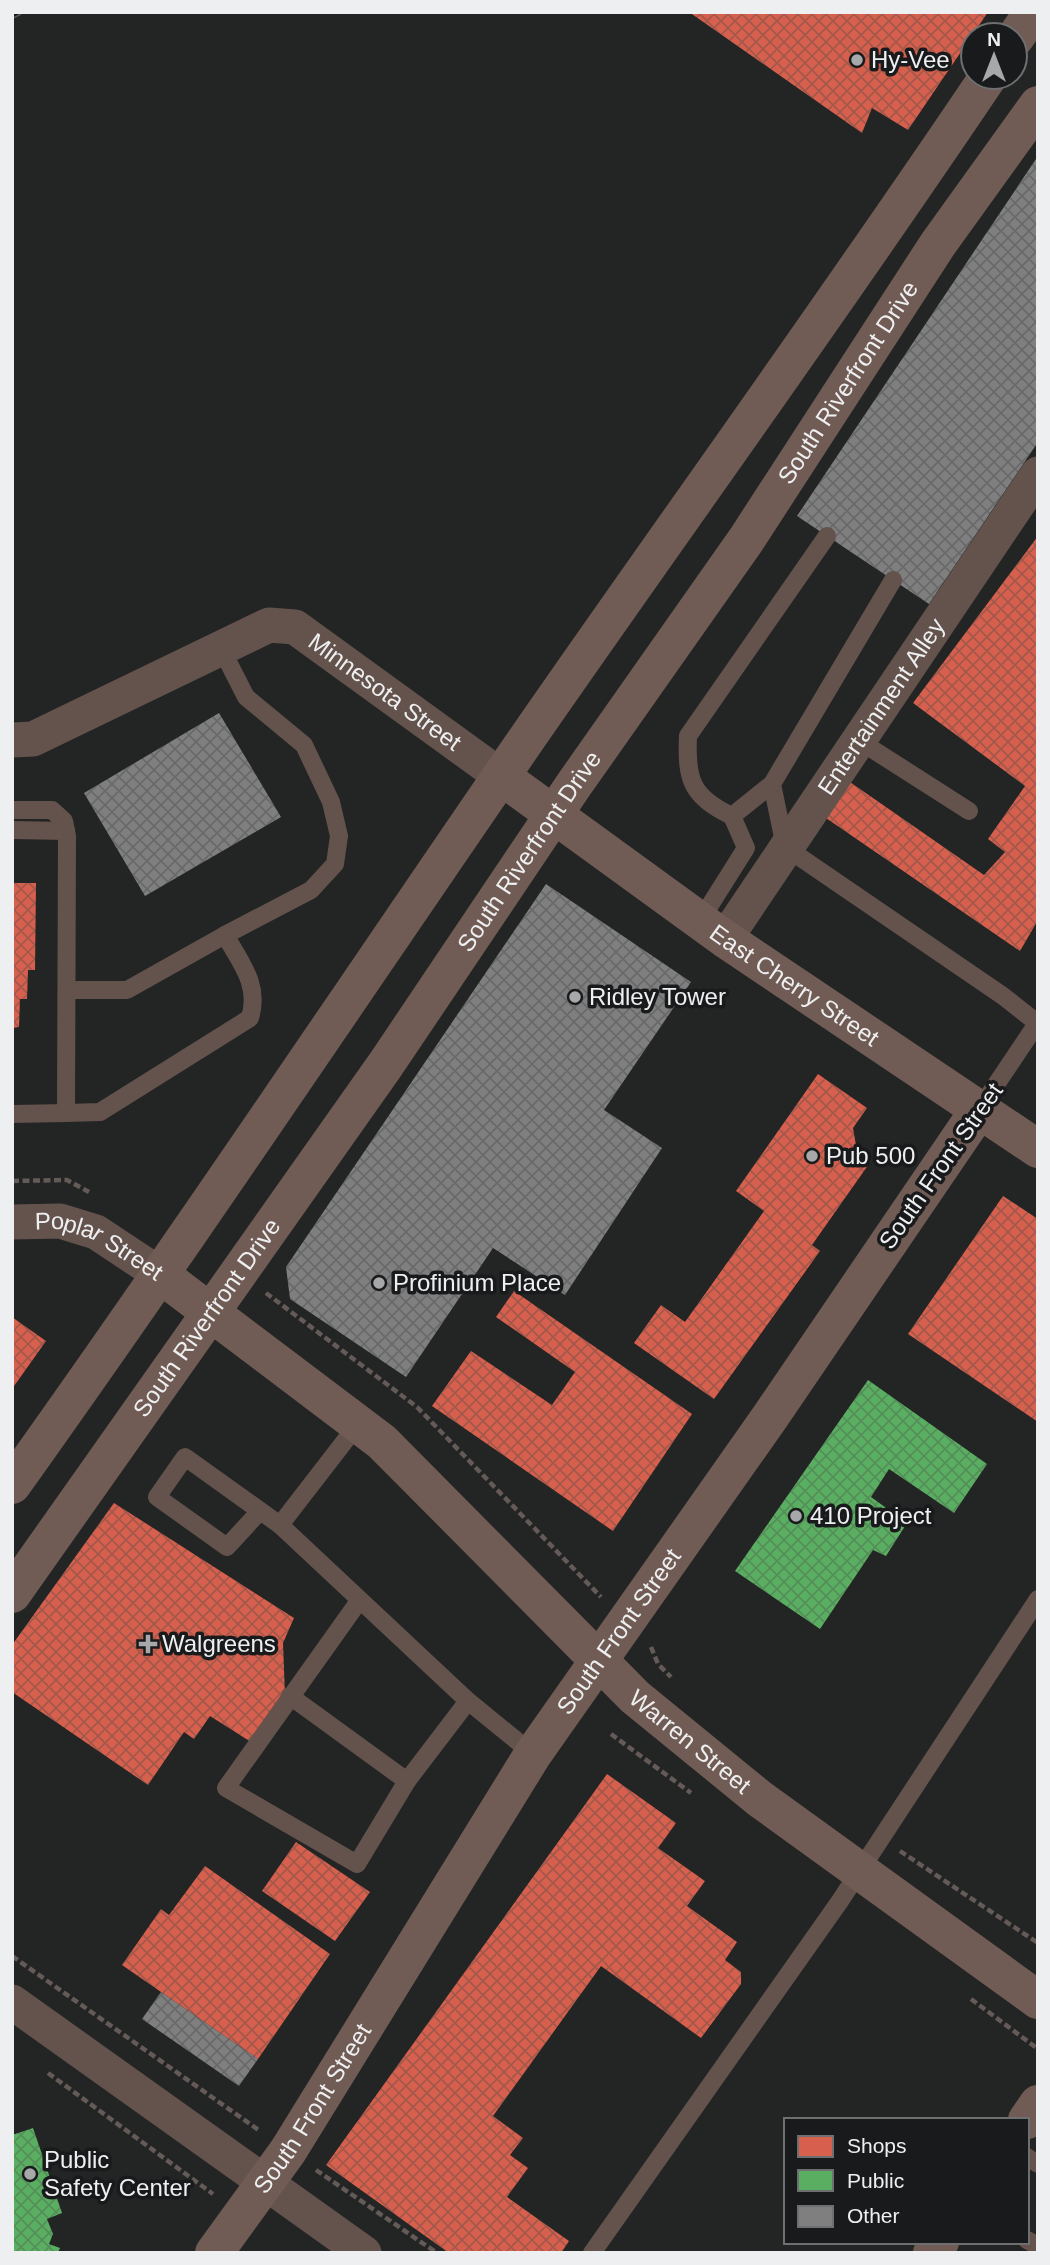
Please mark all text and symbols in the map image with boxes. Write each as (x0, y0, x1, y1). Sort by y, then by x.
north arrow (959, 21, 1029, 91)
text: N (987, 29, 1001, 50)
place label: Hy-Vee (871, 46, 950, 73)
marker: Hy-Vee (849, 52, 865, 68)
street label: South Riverfront Drive (772, 276, 923, 489)
street label: Entertainment Alley (812, 613, 950, 800)
street label: Minnesota Street (304, 627, 467, 756)
street label: South Riverfront Drive (452, 746, 606, 957)
street label: East Cherry Street (705, 919, 884, 1051)
place label: Ridley Tower (589, 983, 726, 1010)
marker: Ridley Tower (567, 989, 583, 1005)
street label: South Front Street (873, 1077, 1008, 1254)
place label: Pub 500 (826, 1142, 915, 1169)
marker: Pub 500 (804, 1148, 820, 1164)
street label: Poplar Street (35, 1207, 169, 1286)
street label: South Riverfront Drive (127, 1213, 286, 1422)
place label: Profinium Place (393, 1269, 561, 1296)
marker: Profinium Place (371, 1275, 387, 1291)
place label: 410 Project (810, 1502, 932, 1529)
marker: 410 Project (788, 1508, 804, 1524)
street label: South Front Street (551, 1543, 686, 1719)
place label: Walgreens (162, 1630, 276, 1657)
marker: Walgreens (140, 1636, 156, 1652)
street label: Warren Street (624, 1684, 757, 1799)
street label: South Front Street (248, 2018, 376, 2198)
legend (784, 2118, 1029, 2244)
text: Shops (847, 2134, 907, 2157)
place label: Public Safety Center (44, 2146, 191, 2201)
marker: Public Safety Center (22, 2166, 38, 2182)
text: Public (847, 2169, 904, 2192)
text: Other (847, 2204, 900, 2227)

